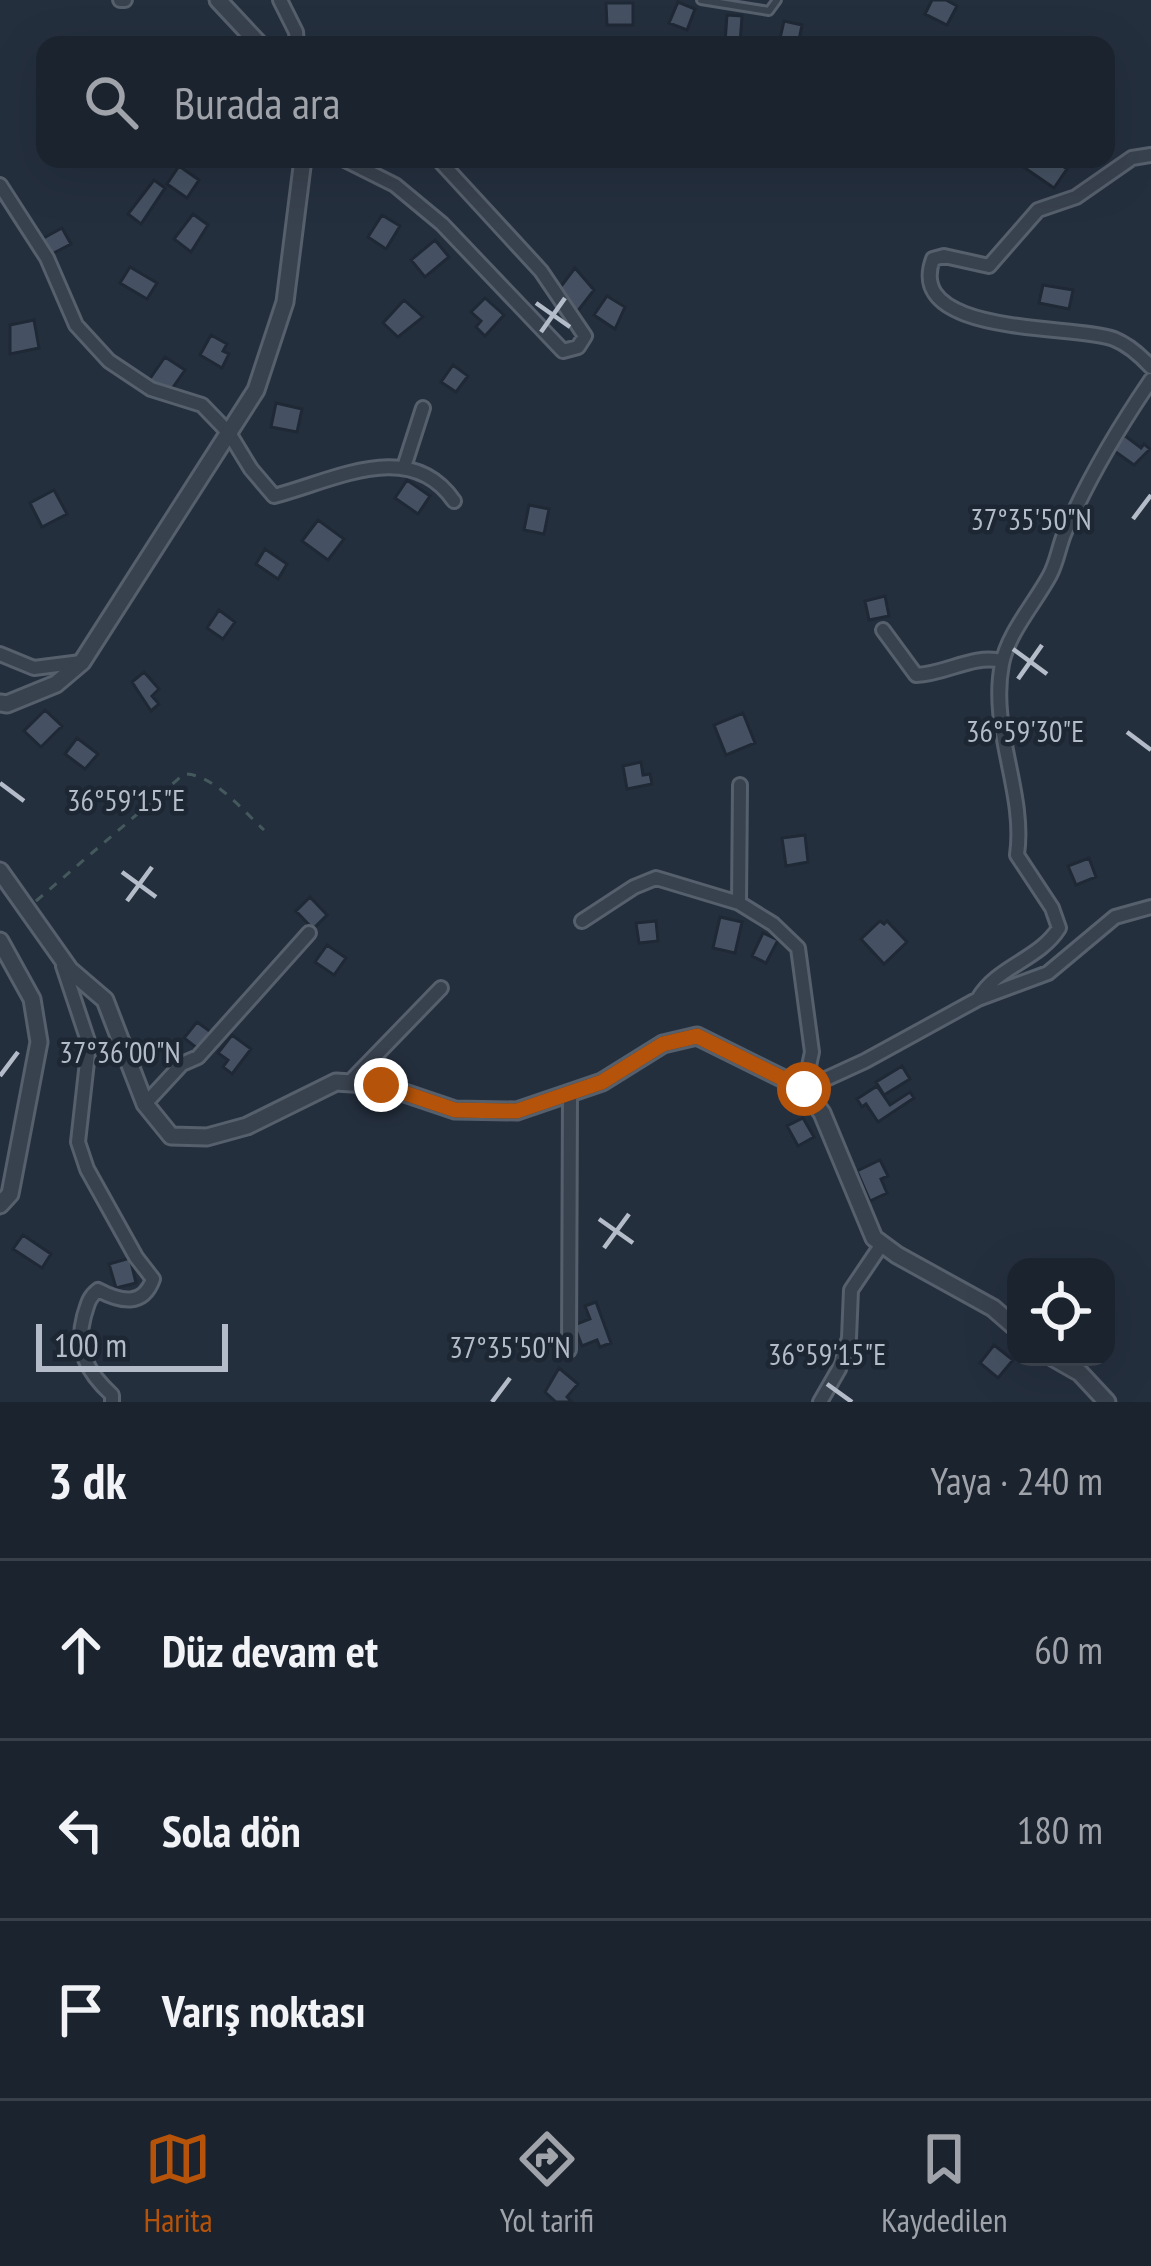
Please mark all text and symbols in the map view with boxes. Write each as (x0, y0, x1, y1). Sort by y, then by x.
search box (36, 36, 1115, 168)
icon: search (78, 69, 144, 135)
text: Burada ara (174, 73, 340, 131)
text: 37°35'50"N (970, 499, 1092, 538)
text: 36°59'30"E (966, 711, 1084, 750)
text: 36°59'15"E (67, 780, 185, 819)
text: 37°36'00"N (59, 1032, 181, 1071)
route end (354, 1058, 408, 1112)
route start (777, 1062, 831, 1116)
map controls (1007, 1258, 1115, 1366)
button: locate (1007, 1258, 1115, 1366)
scale bar (36, 1318, 228, 1371)
text: 100 m (54, 1323, 127, 1366)
text: 37°35'50"N (449, 1327, 571, 1366)
text: 36°59'15"E (768, 1334, 886, 1373)
text: 3 dk (48, 1447, 127, 1513)
text: Yaya · 240 m (931, 1455, 1103, 1506)
icon: ahead (48, 1617, 114, 1683)
text: Düz devam et (162, 1621, 378, 1679)
text: 60 m (1034, 1624, 1103, 1675)
icon: left (48, 1797, 114, 1863)
text: Sola dön (162, 1801, 301, 1859)
text: 180 m (1017, 1804, 1103, 1855)
icon: arrive (48, 1977, 114, 2043)
text: Varış noktası (162, 1981, 366, 2039)
tab: Harita (143, 2126, 213, 2241)
tab: Yol tarifi (500, 2126, 594, 2241)
tab: Kaydedilen (881, 2126, 1008, 2241)

